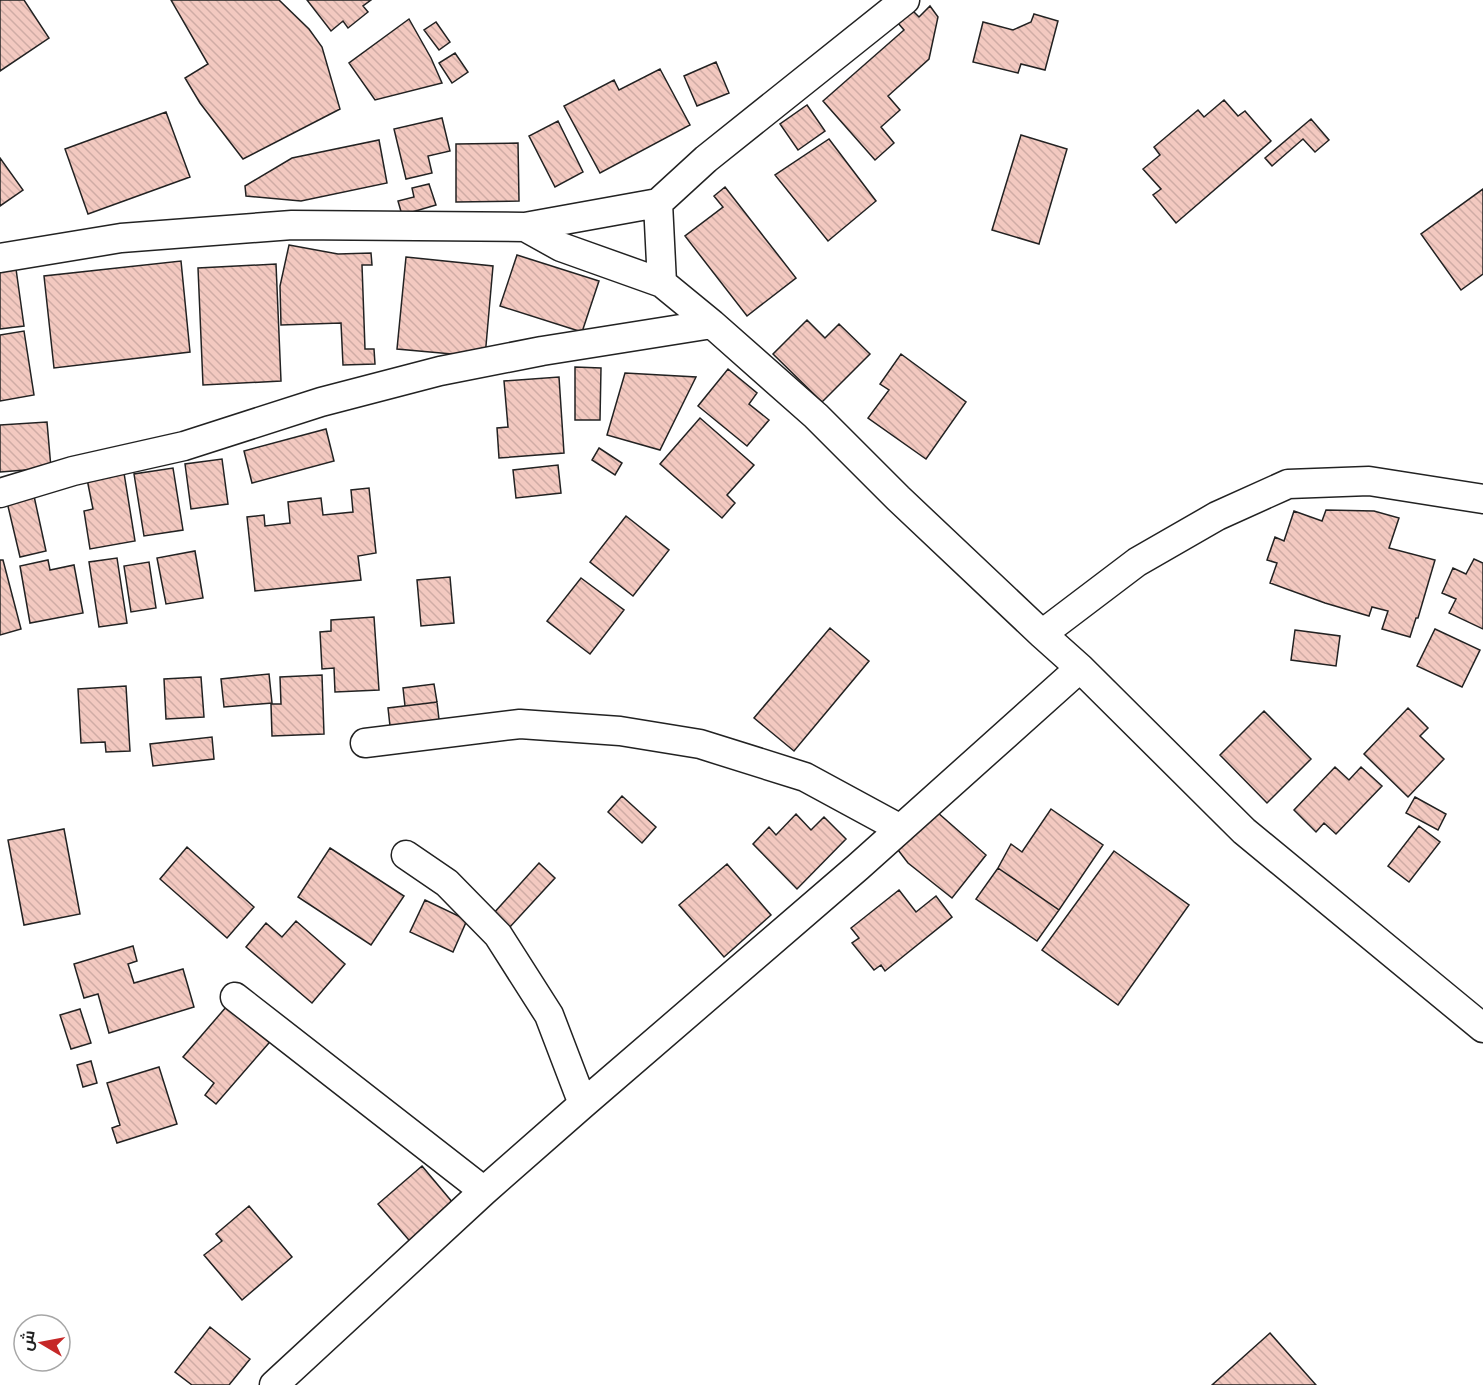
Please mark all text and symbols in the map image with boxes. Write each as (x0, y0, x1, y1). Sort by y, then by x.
north arrow (12, 1313, 72, 1373)
text: ش (16, 1329, 39, 1352)

